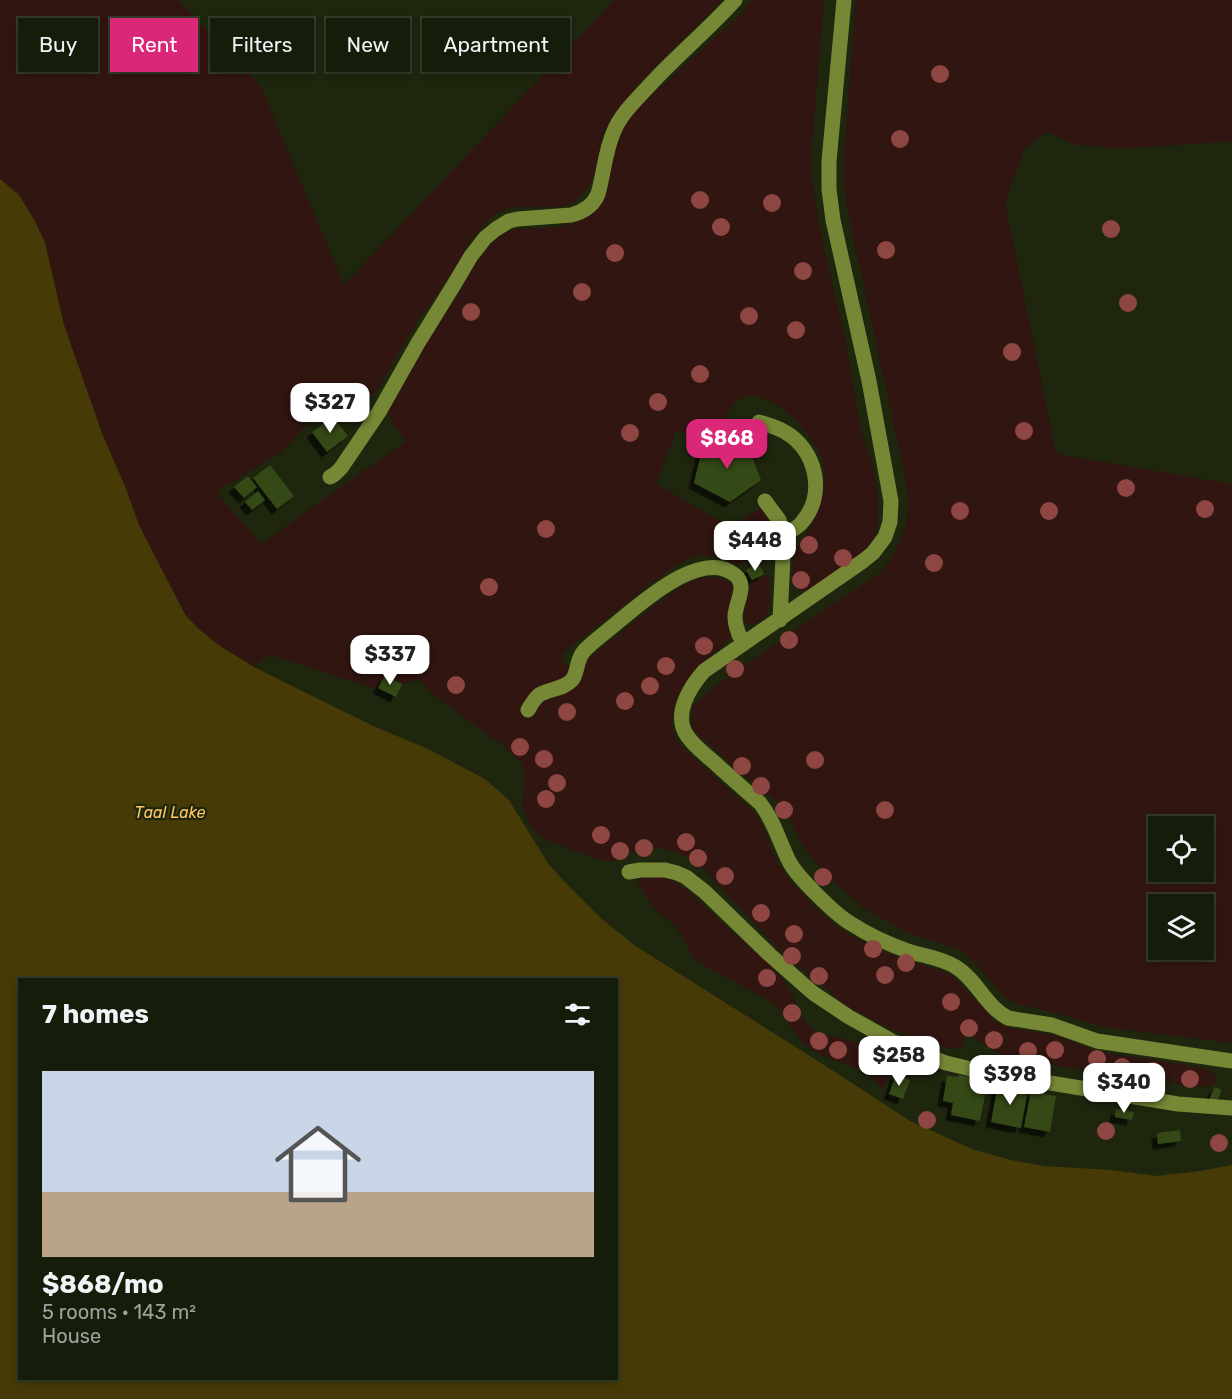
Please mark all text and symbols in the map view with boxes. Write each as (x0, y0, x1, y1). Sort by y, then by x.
chip: Buy (18, 18, 98, 72)
chip: Rent (110, 18, 198, 72)
chip: Filters (210, 18, 314, 72)
chip: New (326, 18, 410, 72)
chip: Apartment (422, 18, 570, 72)
pin: $327 (294, 383, 366, 434)
text: $327 (305, 390, 356, 414)
pin: $868 (691, 419, 763, 470)
text: $868 (700, 426, 754, 450)
pin: $448 (719, 521, 791, 572)
text: $448 (728, 528, 782, 552)
pin: $337 (354, 635, 426, 686)
text: $337 (364, 642, 416, 666)
water label: Taal Lake (135, 803, 206, 822)
map controls (1148, 816, 1214, 960)
button: locate (1148, 816, 1214, 882)
button: layers (1148, 894, 1214, 960)
icon: filters (561, 998, 594, 1031)
text: 7 homes (42, 999, 149, 1030)
pin: $258 (863, 1036, 935, 1087)
text: $258 (873, 1043, 925, 1067)
pin: $398 (974, 1055, 1046, 1106)
text: $398 (984, 1062, 1036, 1086)
pin: $340 (1088, 1063, 1160, 1114)
text: $340 (1097, 1070, 1151, 1094)
icon: home (264, 1110, 372, 1218)
text: $868/mo (42, 1269, 164, 1300)
text: 5 rooms · 143 m² (42, 1300, 196, 1324)
text: House (42, 1324, 101, 1348)

